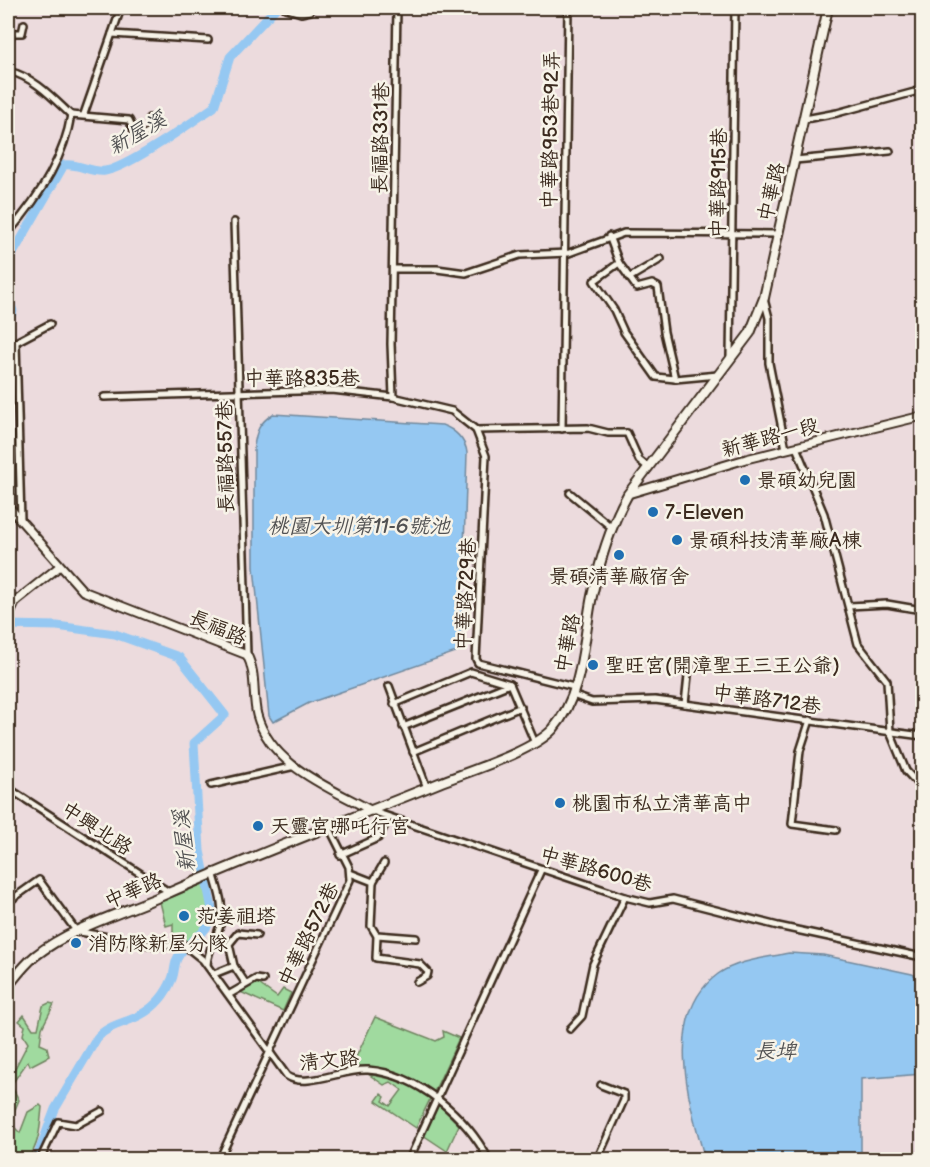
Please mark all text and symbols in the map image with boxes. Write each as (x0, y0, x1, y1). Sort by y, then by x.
street label: 中華路953巷92弄 (538, 50, 564, 210)
street label: 長福路331巷 (368, 81, 394, 194)
water label: 新屋溪 (104, 106, 172, 160)
street label: 中華路915巷 (706, 126, 732, 239)
street label: 中華路 (754, 159, 791, 224)
street label: 中華路835巷 (244, 367, 361, 391)
street label: 長福路557巷 (213, 399, 239, 514)
street label: 新華路一段 (719, 413, 822, 462)
place label: 景碩幼兒園 (757, 469, 857, 493)
marker: 景碩幼兒園 (738, 473, 752, 487)
place label: 7-Eleven (665, 501, 744, 525)
marker: 7-Eleven (646, 505, 660, 519)
water label: 桃園大圳第11-6號池 (268, 514, 451, 539)
place label: 景碩科技清華廠A棟 (689, 529, 862, 553)
marker: 景碩科技清華廠A棟 (670, 533, 684, 547)
street label: 中華路729巷 (451, 536, 481, 651)
marker: 景碩清華廠宿舍 (612, 548, 626, 562)
place label: 景碩清華廠宿舍 (549, 565, 689, 589)
street label: 長福路 (185, 605, 251, 651)
street label: 中華路 (550, 610, 586, 675)
place label: 聖旺宮(開漳聖王三王公爺) (605, 654, 840, 678)
marker: 聖旺宮(開漳聖王三王公爺) (586, 658, 600, 672)
street label: 中華路712巷 (711, 680, 824, 720)
place label: 桃園市私立清華高中 (572, 792, 752, 816)
marker: 桃園市私立清華高中 (553, 796, 567, 810)
street label: 中興北路 (56, 797, 137, 861)
water label: 新屋溪 (169, 807, 200, 874)
place label: 天靈宮哪吒行宮 (270, 815, 410, 839)
marker: 天靈宮哪吒行宮 (251, 819, 265, 833)
street label: 中華路600巷 (537, 842, 656, 898)
street label: 中華路 (101, 868, 167, 914)
street label: 中華路572巷 (273, 877, 345, 991)
place label: 范姜祖塔 (196, 905, 276, 929)
marker: 范姜祖塔 (177, 909, 191, 923)
place label: 消防隊新屋分隊 (88, 932, 228, 956)
marker: 消防隊新屋分隊 (69, 936, 83, 950)
water label: 長埤 (754, 1039, 798, 1064)
street label: 清文路 (298, 1046, 361, 1076)

